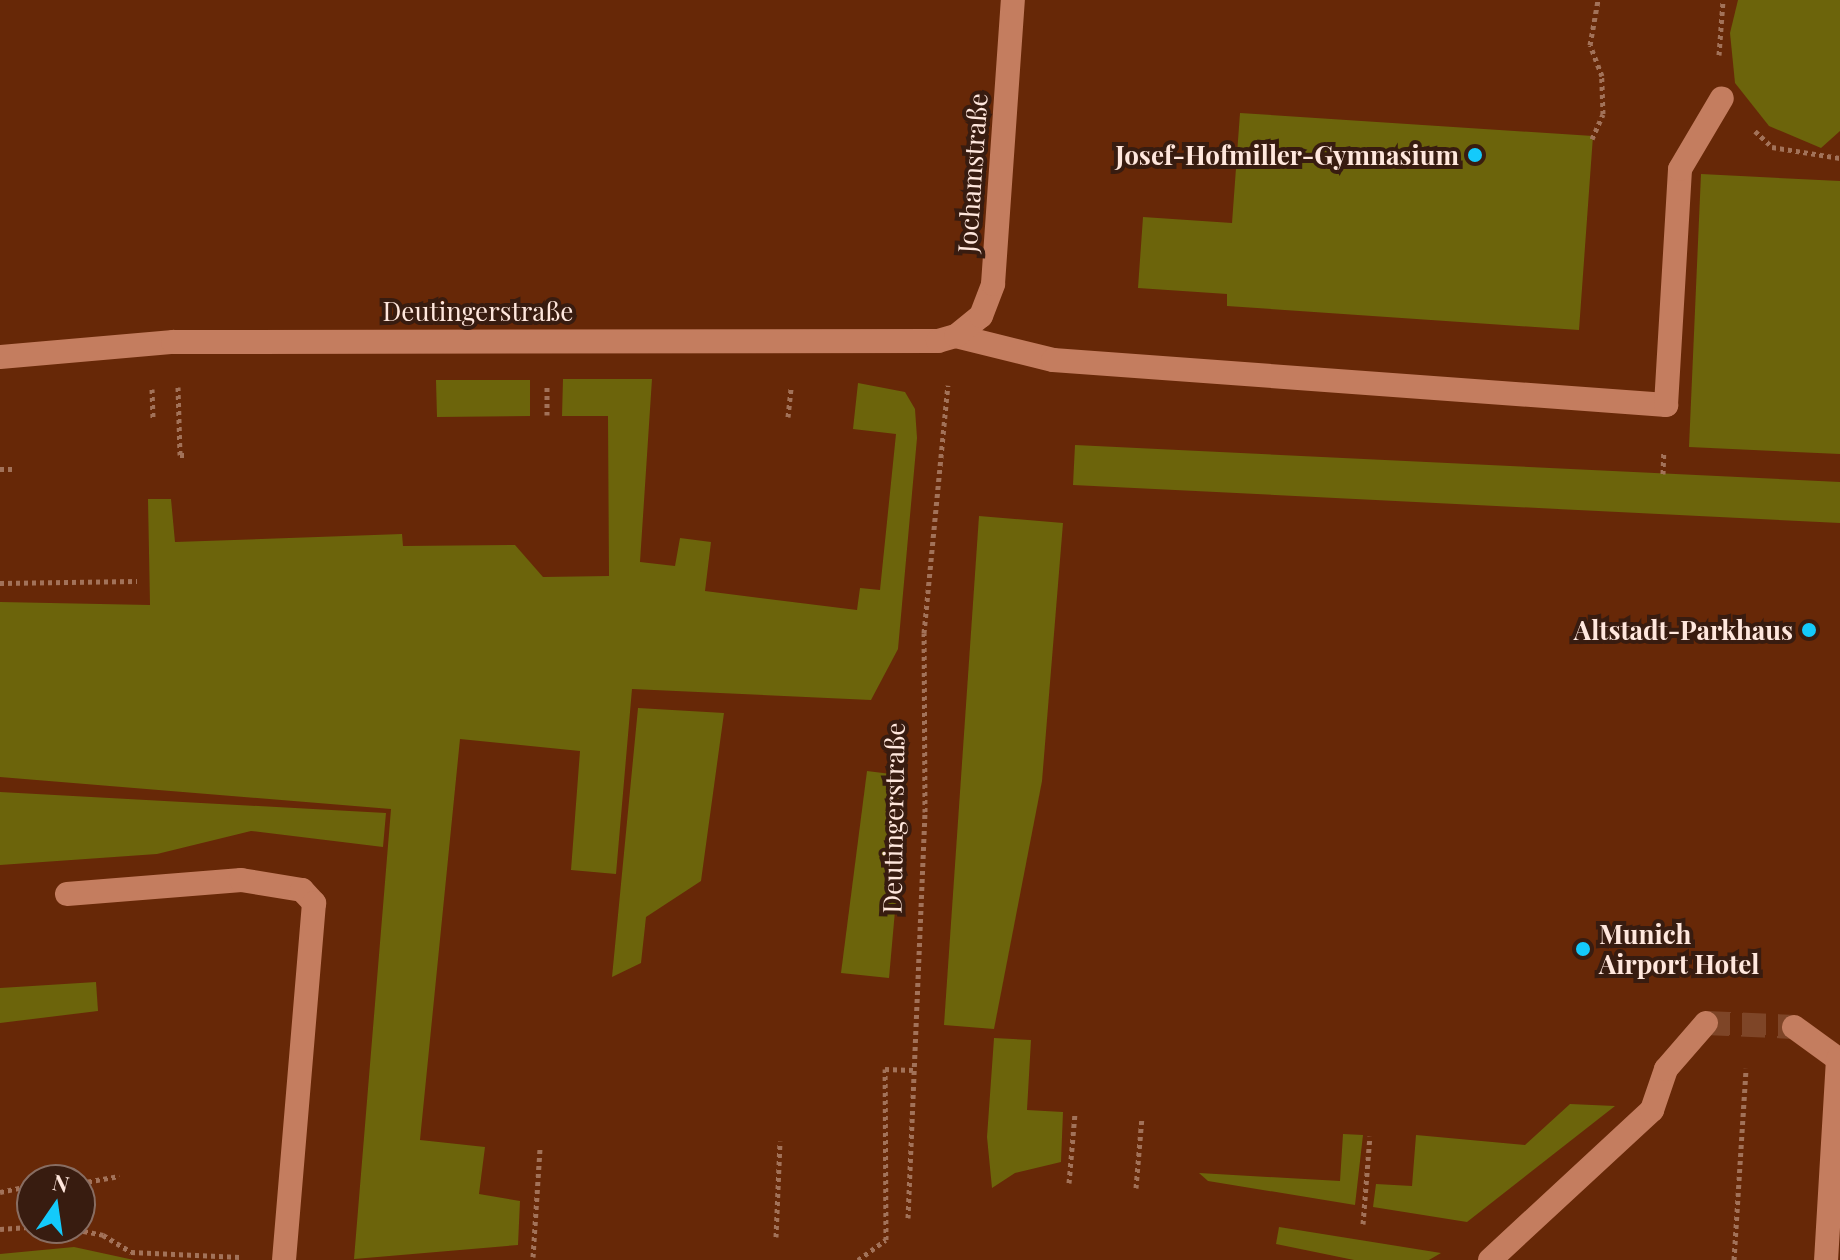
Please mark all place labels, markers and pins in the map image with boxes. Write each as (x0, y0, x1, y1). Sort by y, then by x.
place label: Josef-Hofmiller-Gymnasium (1115, 139, 1459, 171)
marker: Josef-Hofmiller-Gymnasium (1466, 146, 1484, 164)
place label: Altstadt-Parkhaus (1574, 614, 1793, 646)
marker: Altstadt-Parkhaus (1800, 621, 1818, 639)
place label: Munich Airport Hotel (1599, 918, 1760, 980)
marker: Munich Airport Hotel (1574, 940, 1592, 958)

